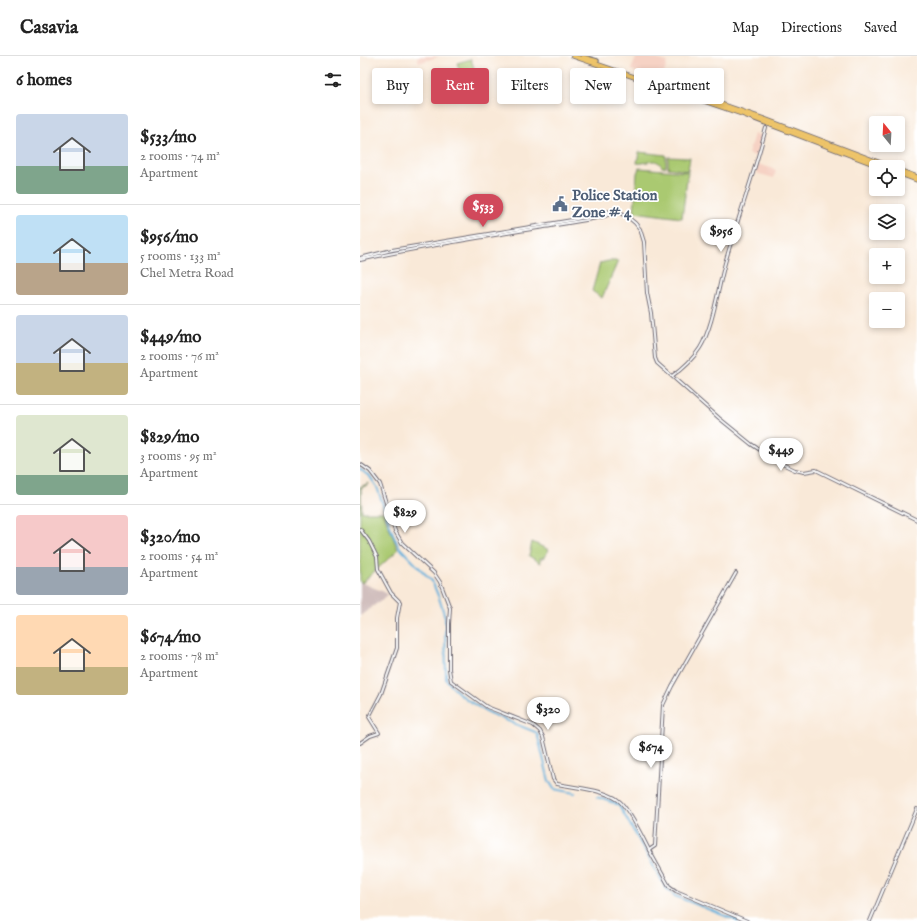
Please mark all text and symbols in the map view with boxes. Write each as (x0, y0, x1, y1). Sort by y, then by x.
text: Casavia (20, 16, 78, 40)
text: Map (732, 19, 759, 37)
text: Directions (781, 19, 842, 37)
text: Saved (864, 19, 897, 37)
chip: Buy (372, 68, 423, 104)
chip: Rent (431, 68, 489, 104)
chip: Filters (497, 68, 562, 104)
chip: New (570, 68, 626, 104)
chip: Apartment (634, 68, 724, 104)
icon: filters (322, 69, 344, 91)
text: 6 homes (16, 70, 72, 91)
north arrow (869, 116, 905, 152)
map controls (869, 116, 905, 328)
text: $533/mo (140, 127, 196, 148)
icon: home (48, 130, 96, 178)
text: 2 rooms · 74 m² (140, 148, 220, 165)
button: locate (869, 160, 905, 196)
text: Apartment (140, 165, 198, 182)
place label: Police Station Zone # 4 (572, 186, 658, 222)
pin: $533 (459, 194, 507, 228)
public building icon: Police Station Zone # 4 (551, 195, 569, 213)
text: $533 (472, 198, 494, 215)
button: layers (869, 204, 905, 240)
pin: $956 (697, 219, 745, 253)
text: $956 (709, 223, 733, 240)
text: $956/mo (140, 227, 198, 248)
icon: home (48, 231, 96, 279)
text: 5 rooms · 133 m² (140, 248, 221, 265)
button: + (869, 248, 905, 284)
text: Chel Metra Road (140, 265, 234, 282)
button: − (869, 292, 905, 328)
text: $449/mo (140, 327, 201, 348)
icon: home (48, 331, 96, 379)
text: 2 rooms · 76 m² (140, 348, 219, 365)
text: Apartment (140, 365, 198, 382)
text: $829/mo (140, 427, 199, 448)
icon: home (48, 431, 96, 479)
pin: $449 (757, 438, 805, 472)
text: $449 (768, 442, 794, 459)
text: 3 rooms · 95 m² (140, 448, 217, 465)
text: Apartment (140, 465, 198, 482)
pin: $829 (381, 500, 429, 534)
text: $829 (393, 504, 417, 521)
text: $320/mo (140, 527, 200, 548)
icon: home (48, 531, 96, 579)
text: 2 rooms · 54 m² (140, 548, 218, 565)
text: Apartment (140, 565, 198, 582)
text: $674/mo (140, 627, 201, 648)
icon: home (48, 631, 96, 679)
text: 2 rooms · 78 m² (140, 648, 219, 665)
text: Apartment (140, 665, 198, 682)
pin: $320 (524, 697, 572, 731)
text: $320 (536, 701, 560, 718)
pin: $674 (627, 735, 675, 769)
text: $674 (638, 739, 664, 756)

